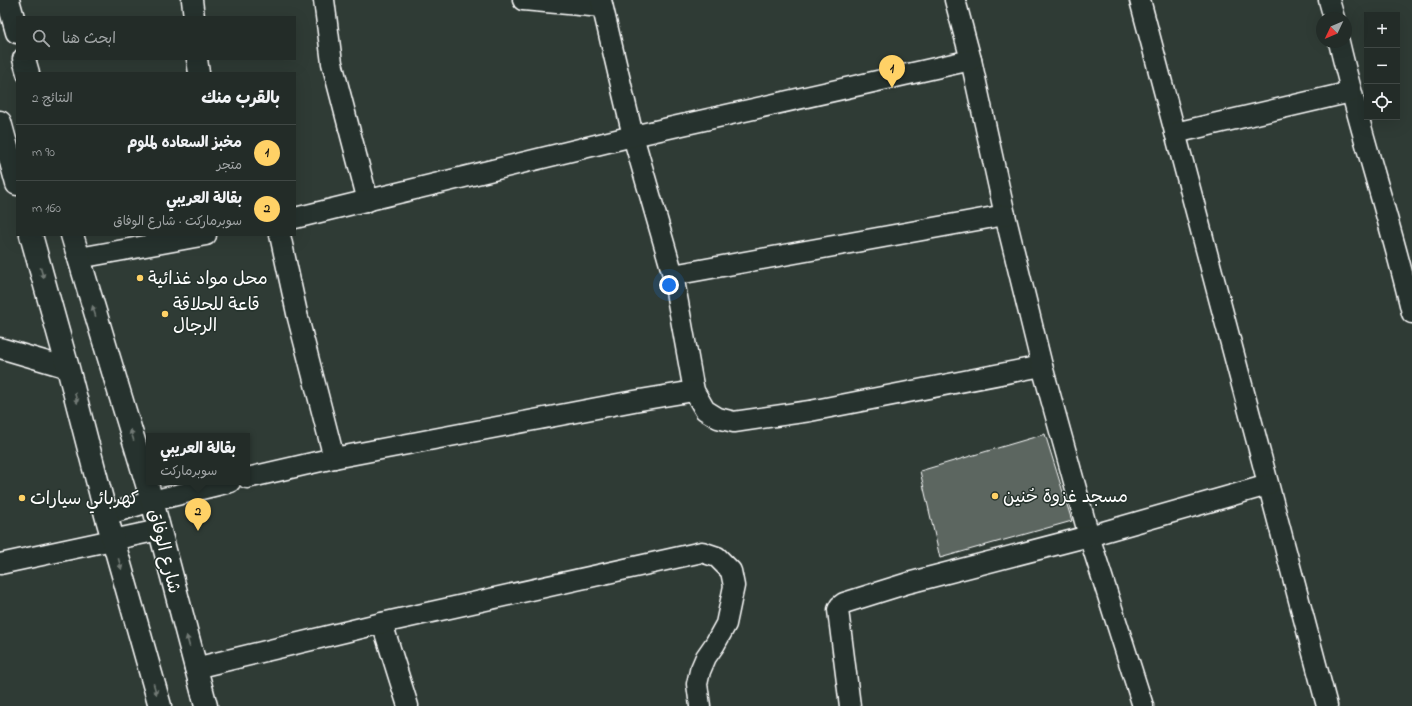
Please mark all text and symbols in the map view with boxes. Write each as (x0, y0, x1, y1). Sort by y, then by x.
north arrow (1316, 12, 1352, 48)
map controls (1364, 12, 1400, 120)
button: + (1364, 12, 1400, 48)
search box (16, 16, 296, 60)
icon: search (30, 27, 52, 49)
text: ابحث هنا (62, 28, 116, 50)
button: − (1364, 48, 1400, 84)
pin: 1 (879, 55, 905, 88)
button: locate (1364, 84, 1400, 120)
text: بالقرب منك (201, 86, 280, 111)
text: النتائج: 2 (32, 89, 73, 108)
text: مخبز السعاده لملوم (127, 132, 242, 154)
text: 90 m (32, 143, 55, 162)
text: 1 (265, 143, 269, 162)
text: متجر (217, 156, 242, 175)
text: بقالة العريبي (166, 188, 242, 210)
text: 160 m (32, 199, 61, 218)
text: 2 (264, 199, 270, 218)
text: سوبرماركت · شارع الوفاق (113, 212, 242, 231)
one-way arrow (39, 267, 45, 279)
place label: محل مواد غذائية (148, 267, 268, 293)
marker: محل مواد غذائية (135, 273, 145, 283)
your location (659, 275, 679, 295)
place label: قاعة للحلاقة الرجال (173, 293, 260, 340)
one-way arrow (91, 304, 97, 316)
marker: قاعة للحلاقة الرجال (160, 309, 170, 319)
one-way arrow (73, 392, 79, 404)
one-way arrow (129, 429, 135, 441)
popup (146, 433, 250, 485)
text: بقالة العريبي (160, 438, 236, 460)
text: سوبرماركت (160, 462, 217, 481)
place label: مسجد غزوة حُنين (1003, 485, 1128, 511)
place label: كهربائي سيارات (30, 487, 139, 514)
marker: مسجد غزوة حُنين (990, 491, 1000, 501)
marker: كهربائي سيارات (17, 493, 27, 503)
pin: 2 (185, 498, 211, 531)
street label: شارع الوفاق (140, 506, 186, 597)
one-way arrow (117, 559, 123, 571)
one-way arrow (185, 635, 191, 647)
one-way arrow (152, 684, 158, 696)

